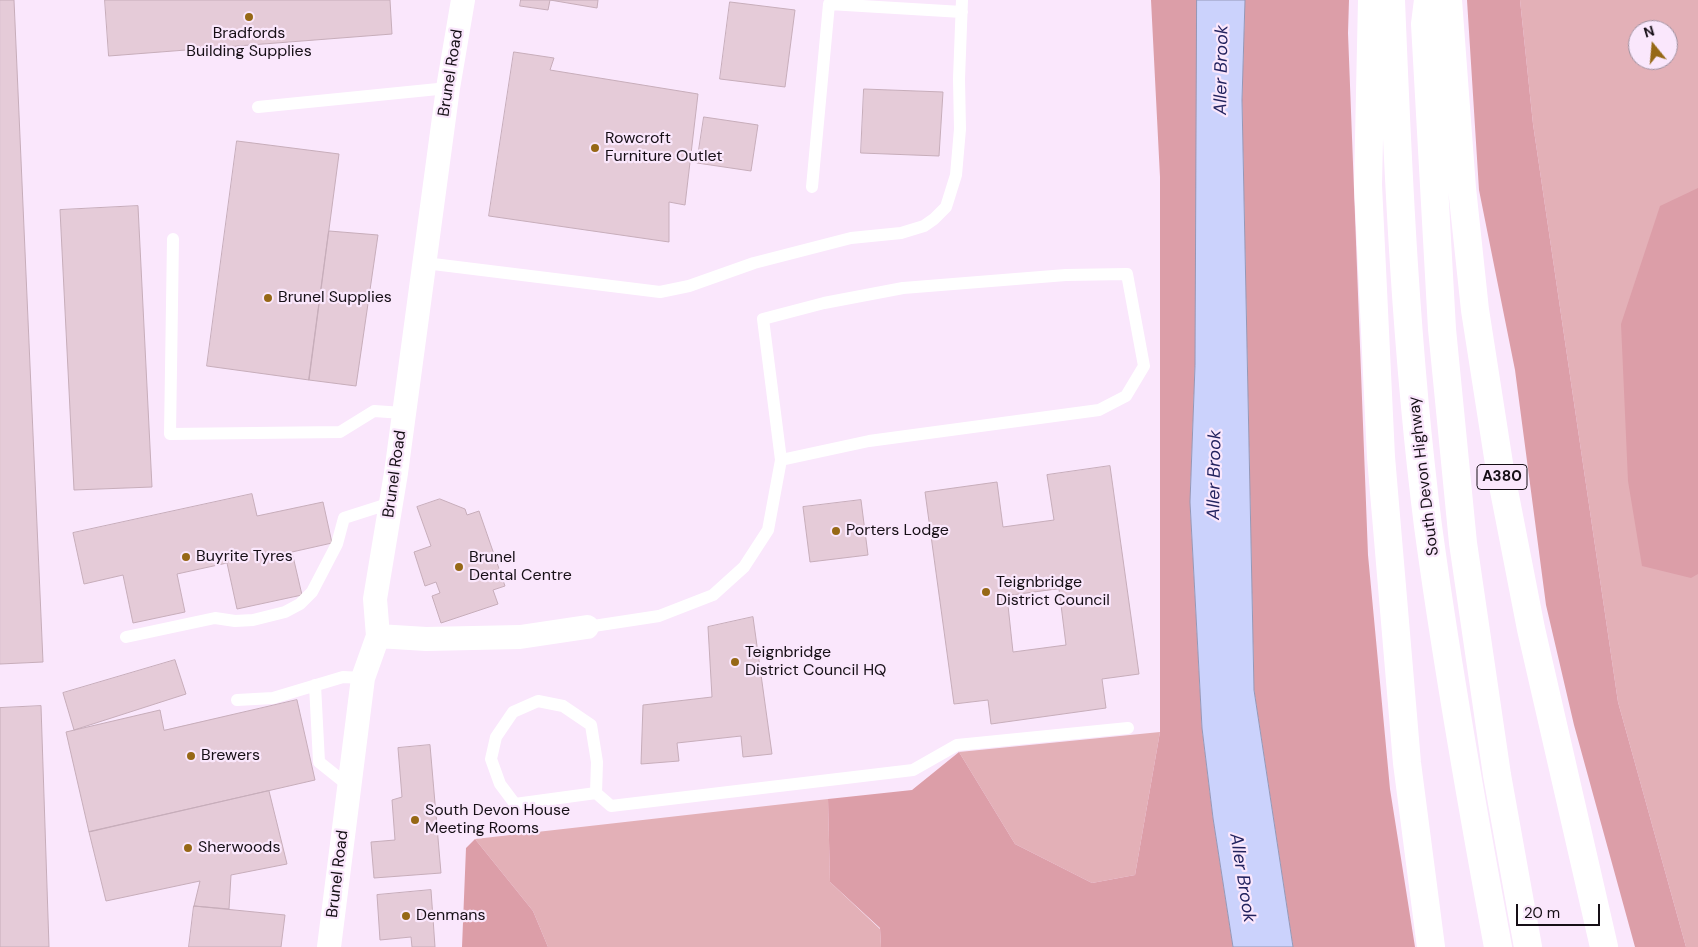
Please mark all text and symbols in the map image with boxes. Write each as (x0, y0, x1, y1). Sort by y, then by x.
marker: Bradfords Building Supplies (243, 11, 255, 23)
north arrow (1628, 20, 1678, 70)
text: N (1641, 22, 1656, 42)
place label: Bradfords Building Supplies (186, 24, 312, 62)
water label: Aller Brook (1210, 25, 1234, 115)
street label: Brunel Road (435, 28, 467, 118)
place label: Rowcroft Furniture Outlet (605, 129, 723, 167)
marker: Rowcroft Furniture Outlet (589, 142, 601, 154)
place label: Brunel Supplies (278, 288, 392, 308)
marker: Brunel Supplies (262, 292, 274, 304)
street label: South Devon Highway (1405, 395, 1443, 557)
street label: Brunel Road (379, 429, 411, 519)
water label: Aller Brook (1203, 430, 1227, 520)
road number: A380 (1477, 464, 1527, 490)
place label: Porters Lodge (846, 521, 949, 541)
marker: Porters Lodge (830, 525, 842, 537)
place label: Buyrite Tyres (196, 547, 293, 567)
place label: Brunel Dental Centre (469, 548, 572, 586)
marker: Buyrite Tyres (180, 551, 192, 563)
marker: Brunel Dental Centre (453, 561, 465, 573)
place label: Teignbridge District Council (996, 573, 1110, 611)
marker: Teignbridge District Council (980, 586, 992, 598)
place label: Teignbridge District Council HQ (745, 643, 886, 681)
marker: Teignbridge District Council HQ (729, 656, 741, 668)
place label: Brewers (201, 746, 260, 766)
marker: Brewers (185, 750, 197, 762)
place label: South Devon House Meeting Rooms (425, 801, 570, 839)
marker: South Devon House Meeting Rooms (409, 814, 421, 826)
street label: Brunel Road (323, 829, 353, 919)
water label: Aller Brook (1224, 832, 1260, 924)
place label: Sherwoods (198, 838, 280, 858)
marker: Sherwoods (182, 842, 194, 854)
scale bar (1518, 894, 1602, 926)
text: 20 m (1524, 903, 1560, 923)
place label: Denmans (416, 906, 485, 926)
marker: Denmans (400, 910, 412, 922)

